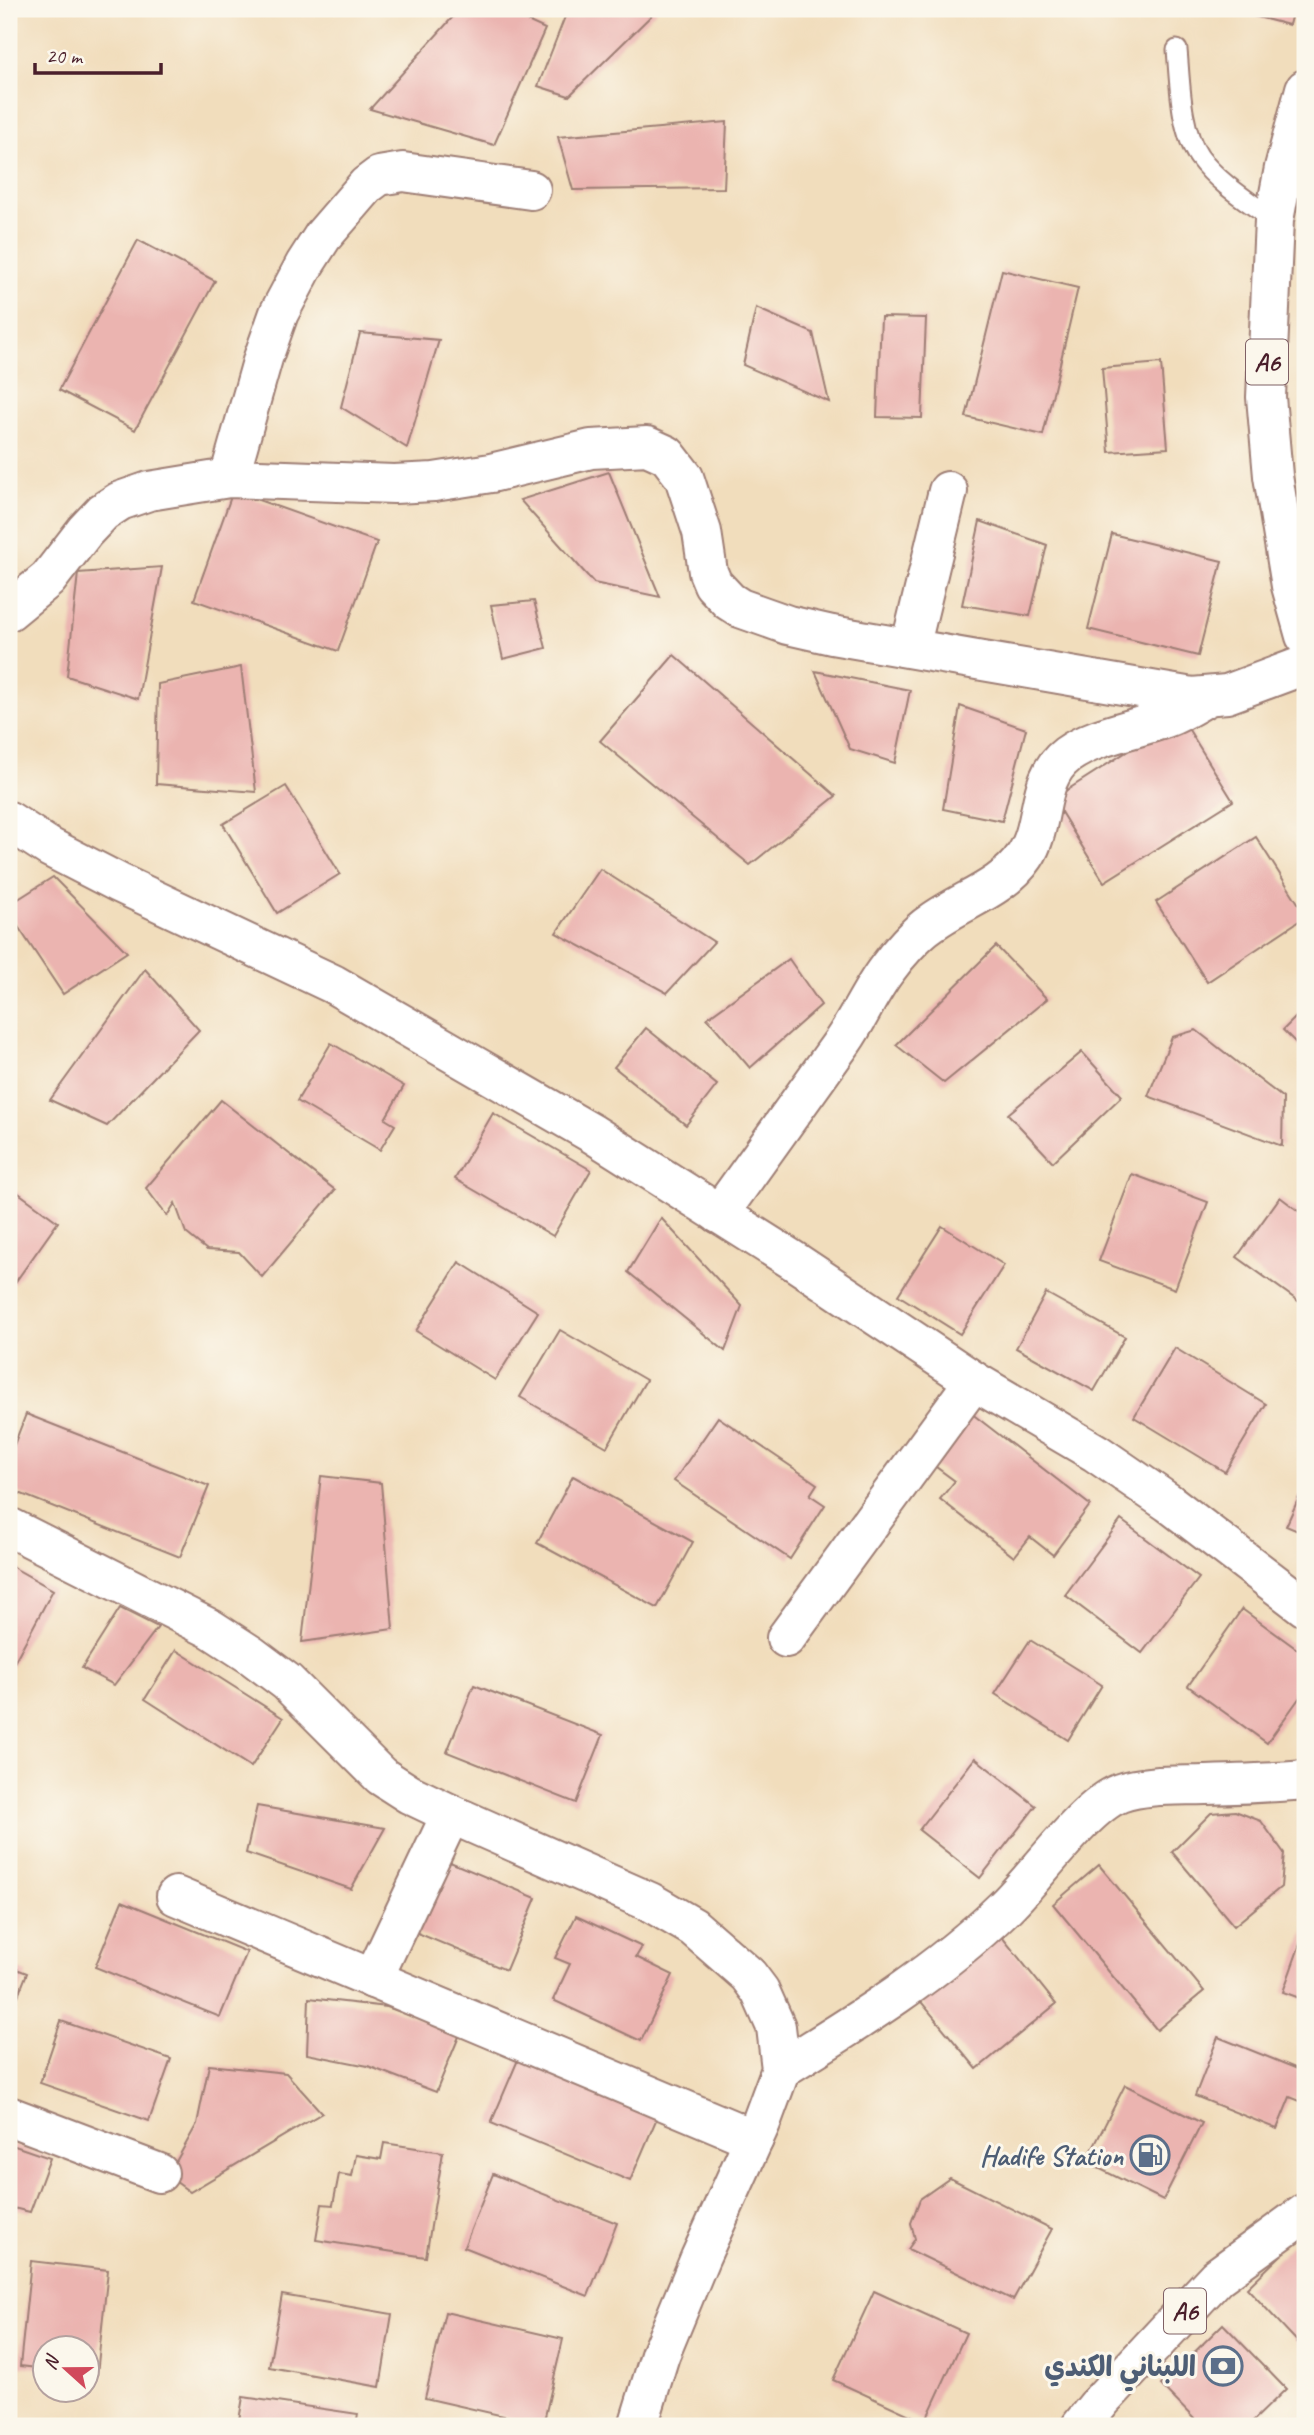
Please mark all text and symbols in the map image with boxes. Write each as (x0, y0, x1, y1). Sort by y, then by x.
scale bar (35, 32, 161, 76)
text: 20 m (46, 43, 84, 69)
road number: A6 (1246, 340, 1288, 384)
fuel station icon: Hadife Station (1129, 2134, 1171, 2176)
place label: Hadife Station (980, 2138, 1124, 2173)
road number: A6 (1164, 2288, 1206, 2334)
north arrow (32, 2334, 102, 2404)
bank icon: اللبناني الكندي (1202, 2345, 1244, 2387)
place label: اللبناني الكندي (1044, 2349, 1196, 2392)
text: N (38, 2350, 66, 2373)

